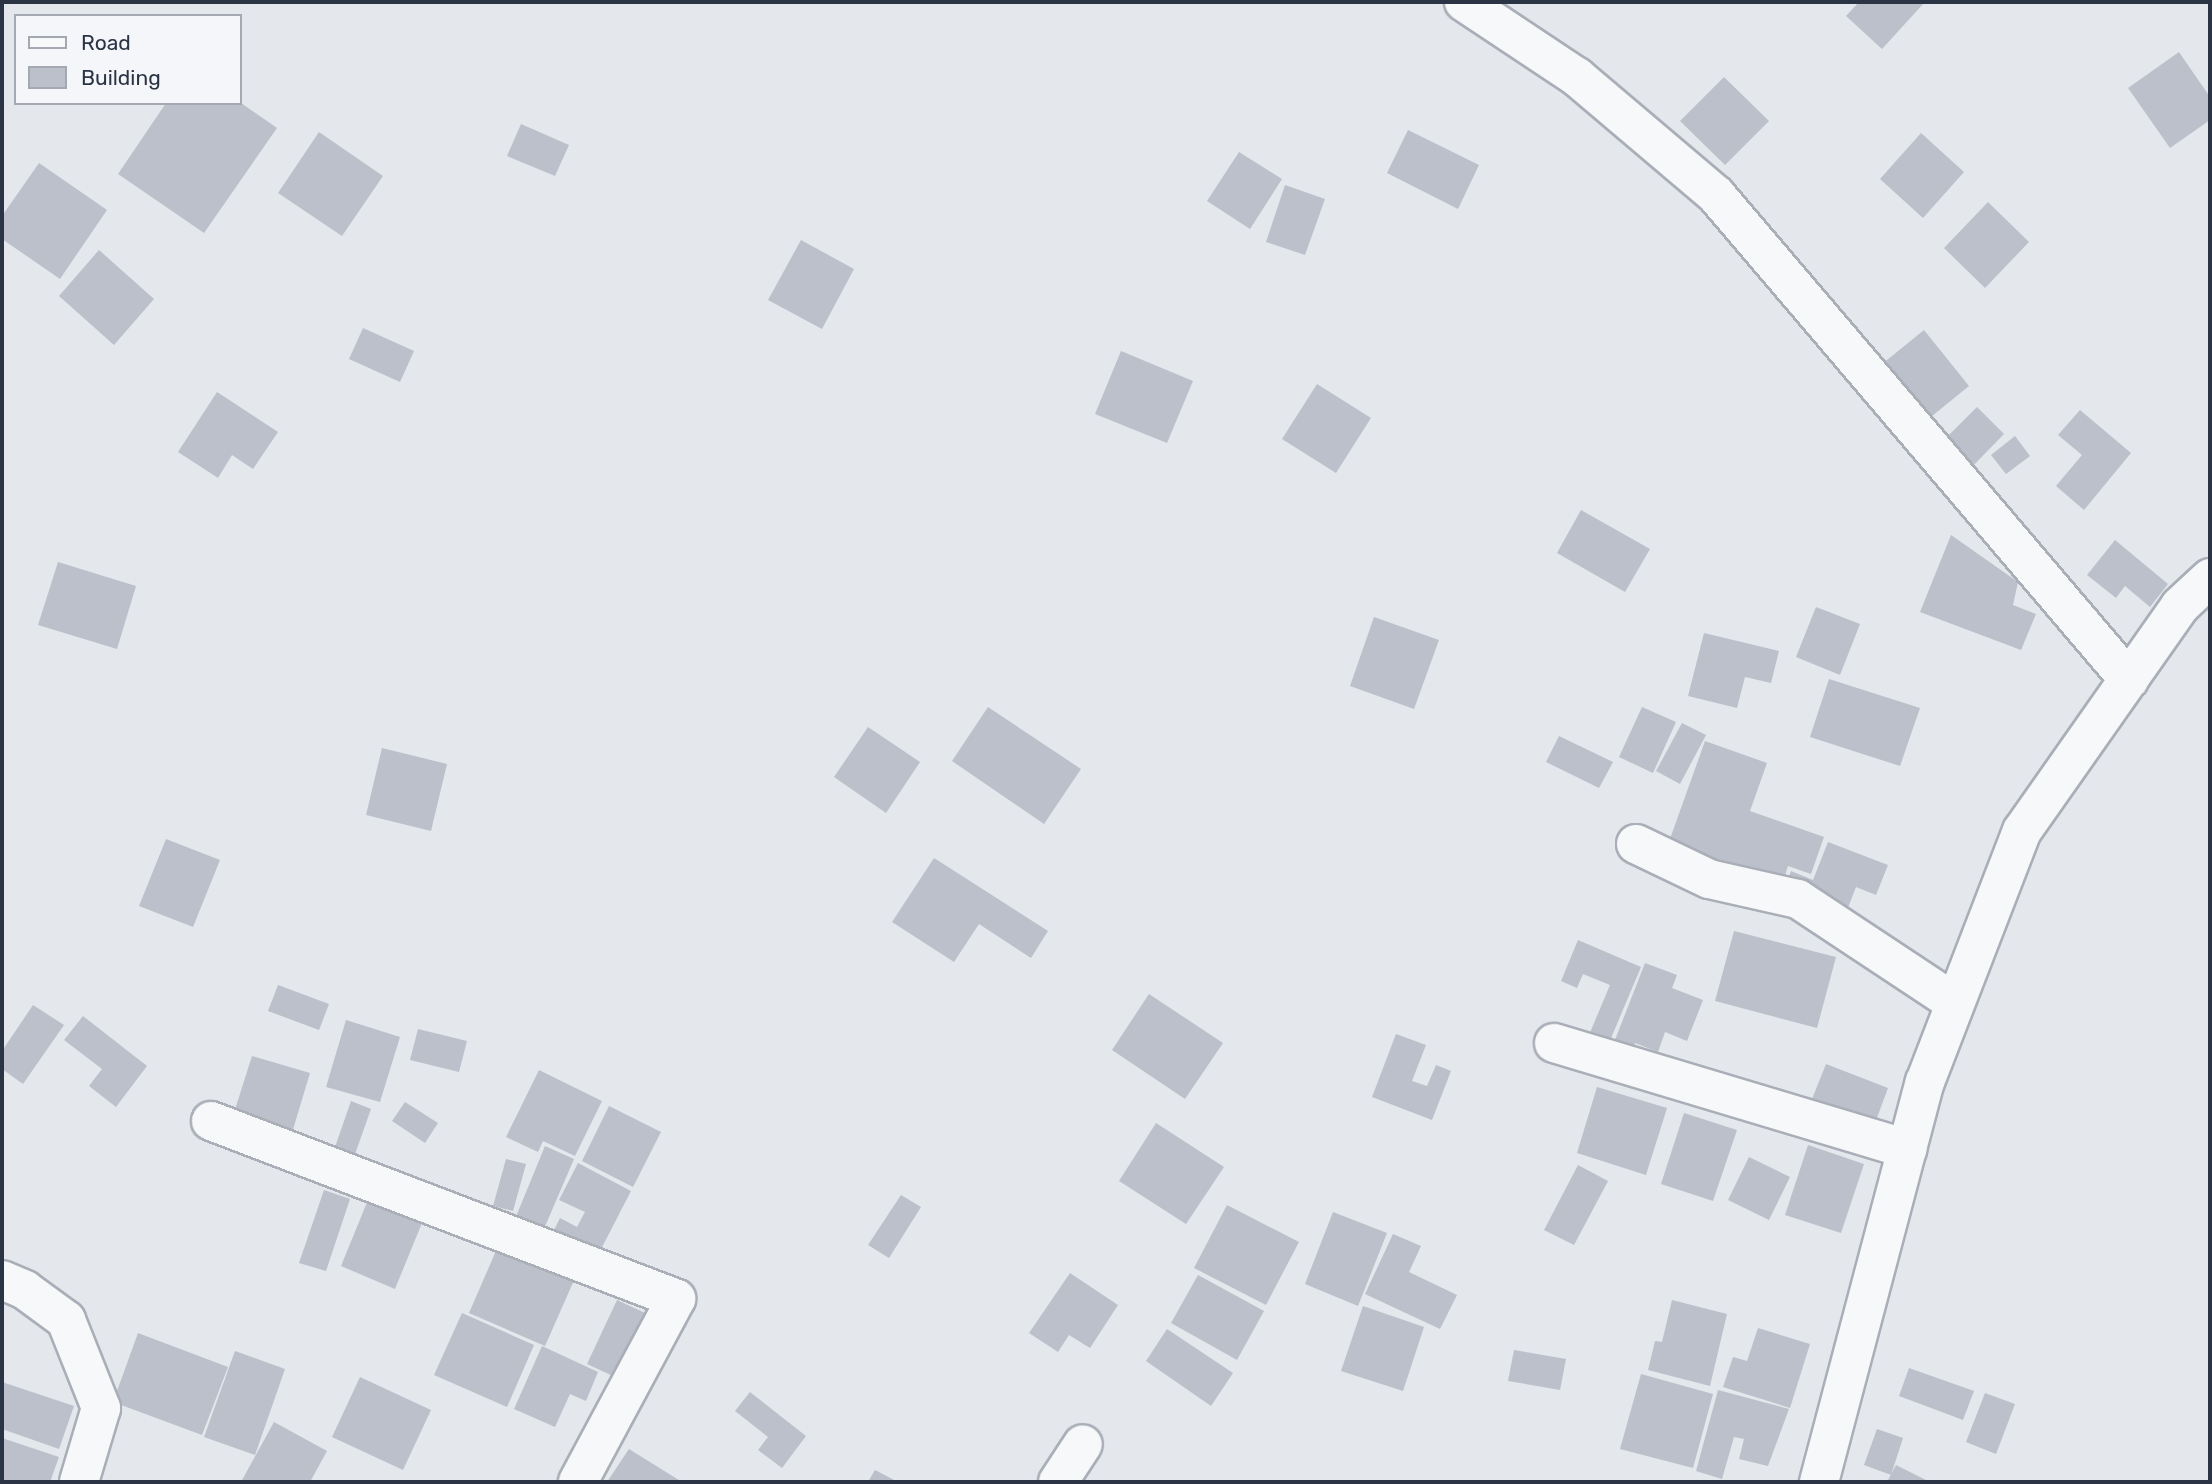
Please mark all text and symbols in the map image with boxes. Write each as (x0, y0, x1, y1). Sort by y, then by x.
legend (14, 14, 242, 105)
text: Road (81, 30, 131, 55)
text: Building (81, 65, 161, 90)

